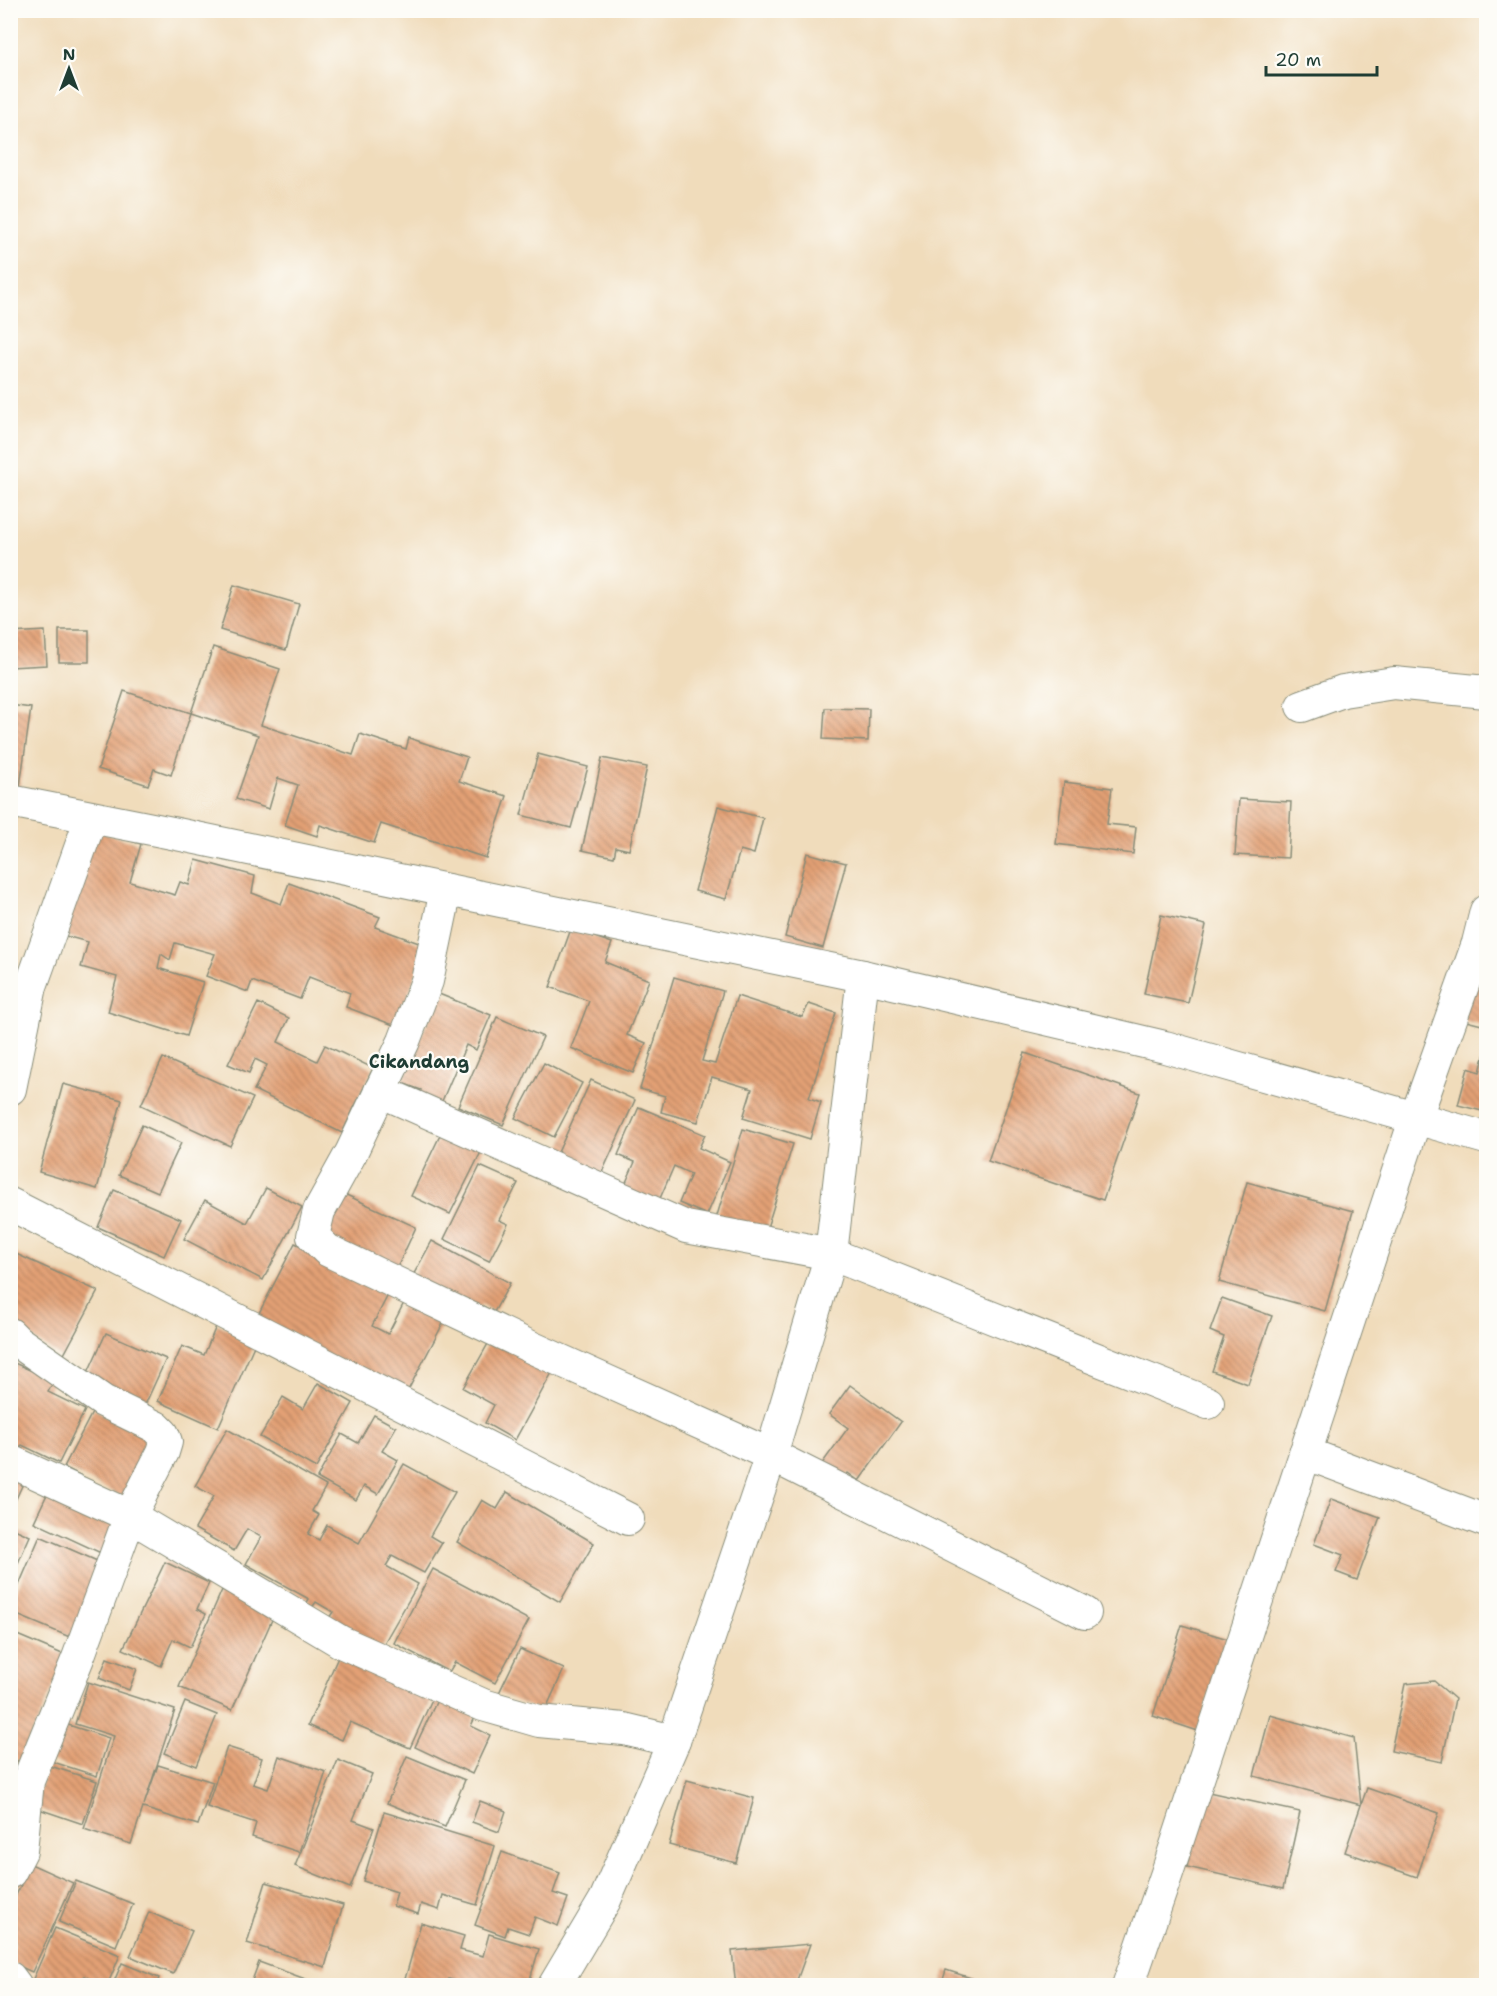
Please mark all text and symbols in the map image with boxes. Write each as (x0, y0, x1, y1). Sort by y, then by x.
north arrow (39, 39, 99, 99)
scale bar (1266, 39, 1377, 77)
text: N (63, 44, 75, 65)
text: 20 m (1275, 48, 1321, 72)
district label: Cikandang (369, 1050, 469, 1074)

